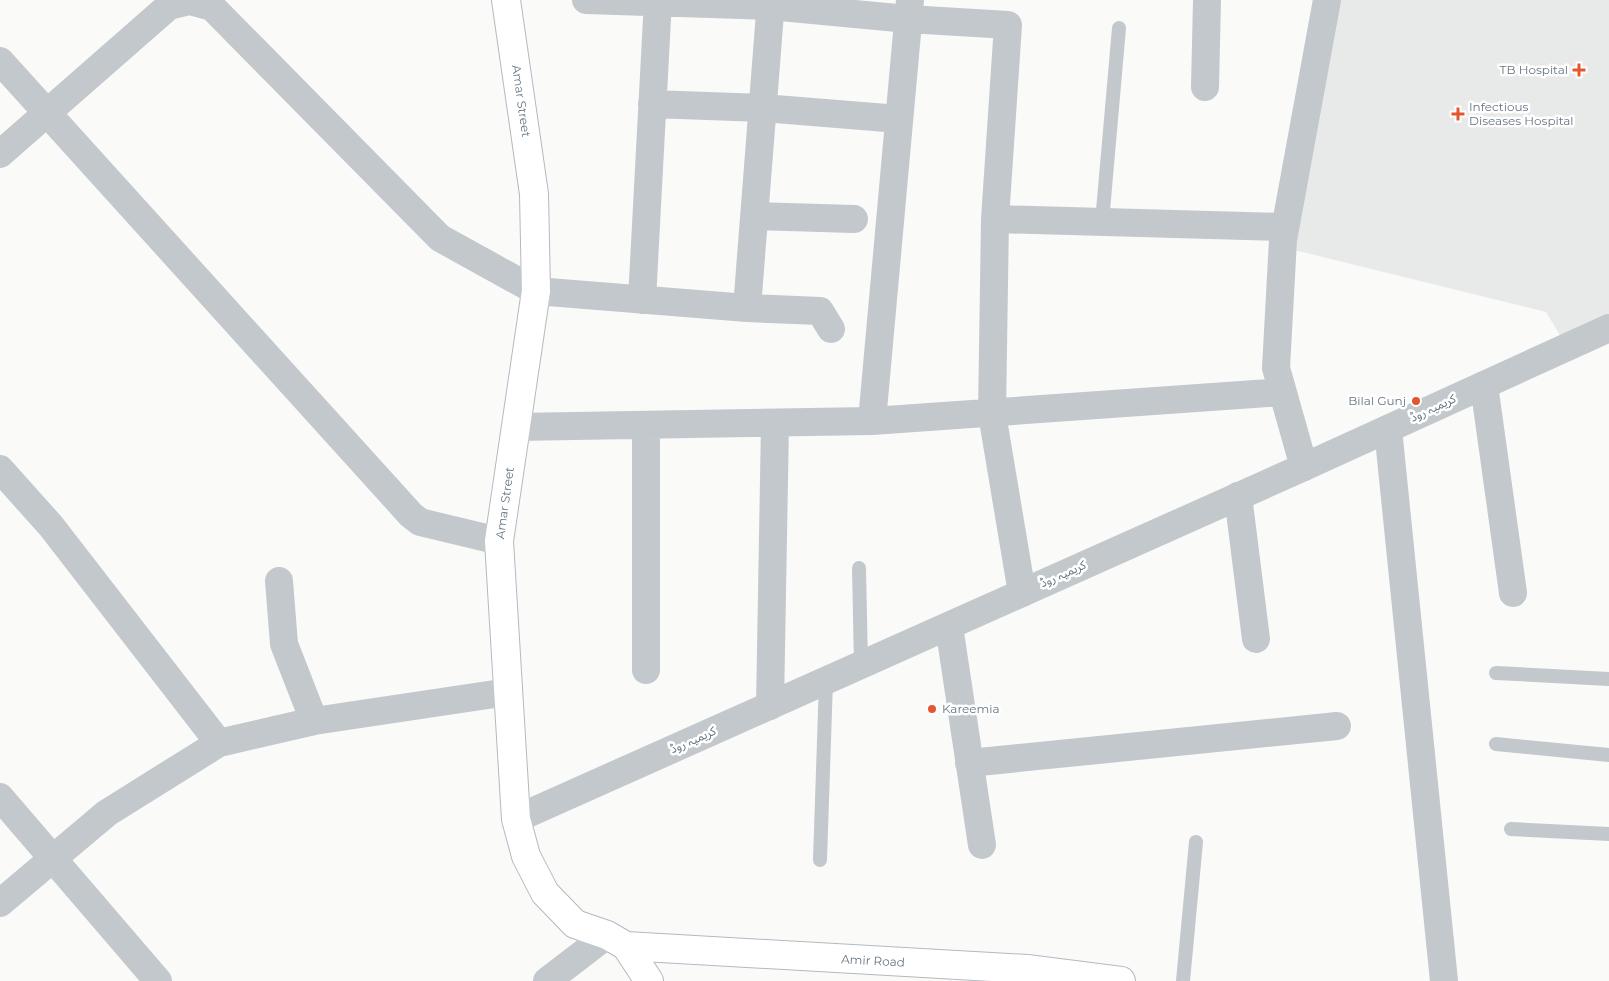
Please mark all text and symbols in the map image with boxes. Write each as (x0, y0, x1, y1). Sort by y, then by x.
place label: TB Hospital (1500, 62, 1568, 77)
marker: TB Hospital (1572, 63, 1586, 77)
street label: Amar Street (509, 64, 534, 138)
place label: Infectious Diseases Hospital (1469, 99, 1574, 128)
marker: Infectious Diseases Hospital (1451, 107, 1465, 121)
street label: کریمیہ روڈ (1408, 390, 1459, 425)
place label: Bilal Gunj (1348, 393, 1406, 408)
marker: Bilal Gunj (1410, 395, 1422, 407)
street label: Amar Street (492, 466, 517, 540)
street label: کریمیہ روڈ (1037, 556, 1089, 590)
place label: Kareemia (942, 701, 1000, 716)
marker: Kareemia (926, 703, 938, 715)
street label: کریمیہ روڈ (667, 722, 719, 756)
street label: Amir Road (841, 951, 905, 970)

